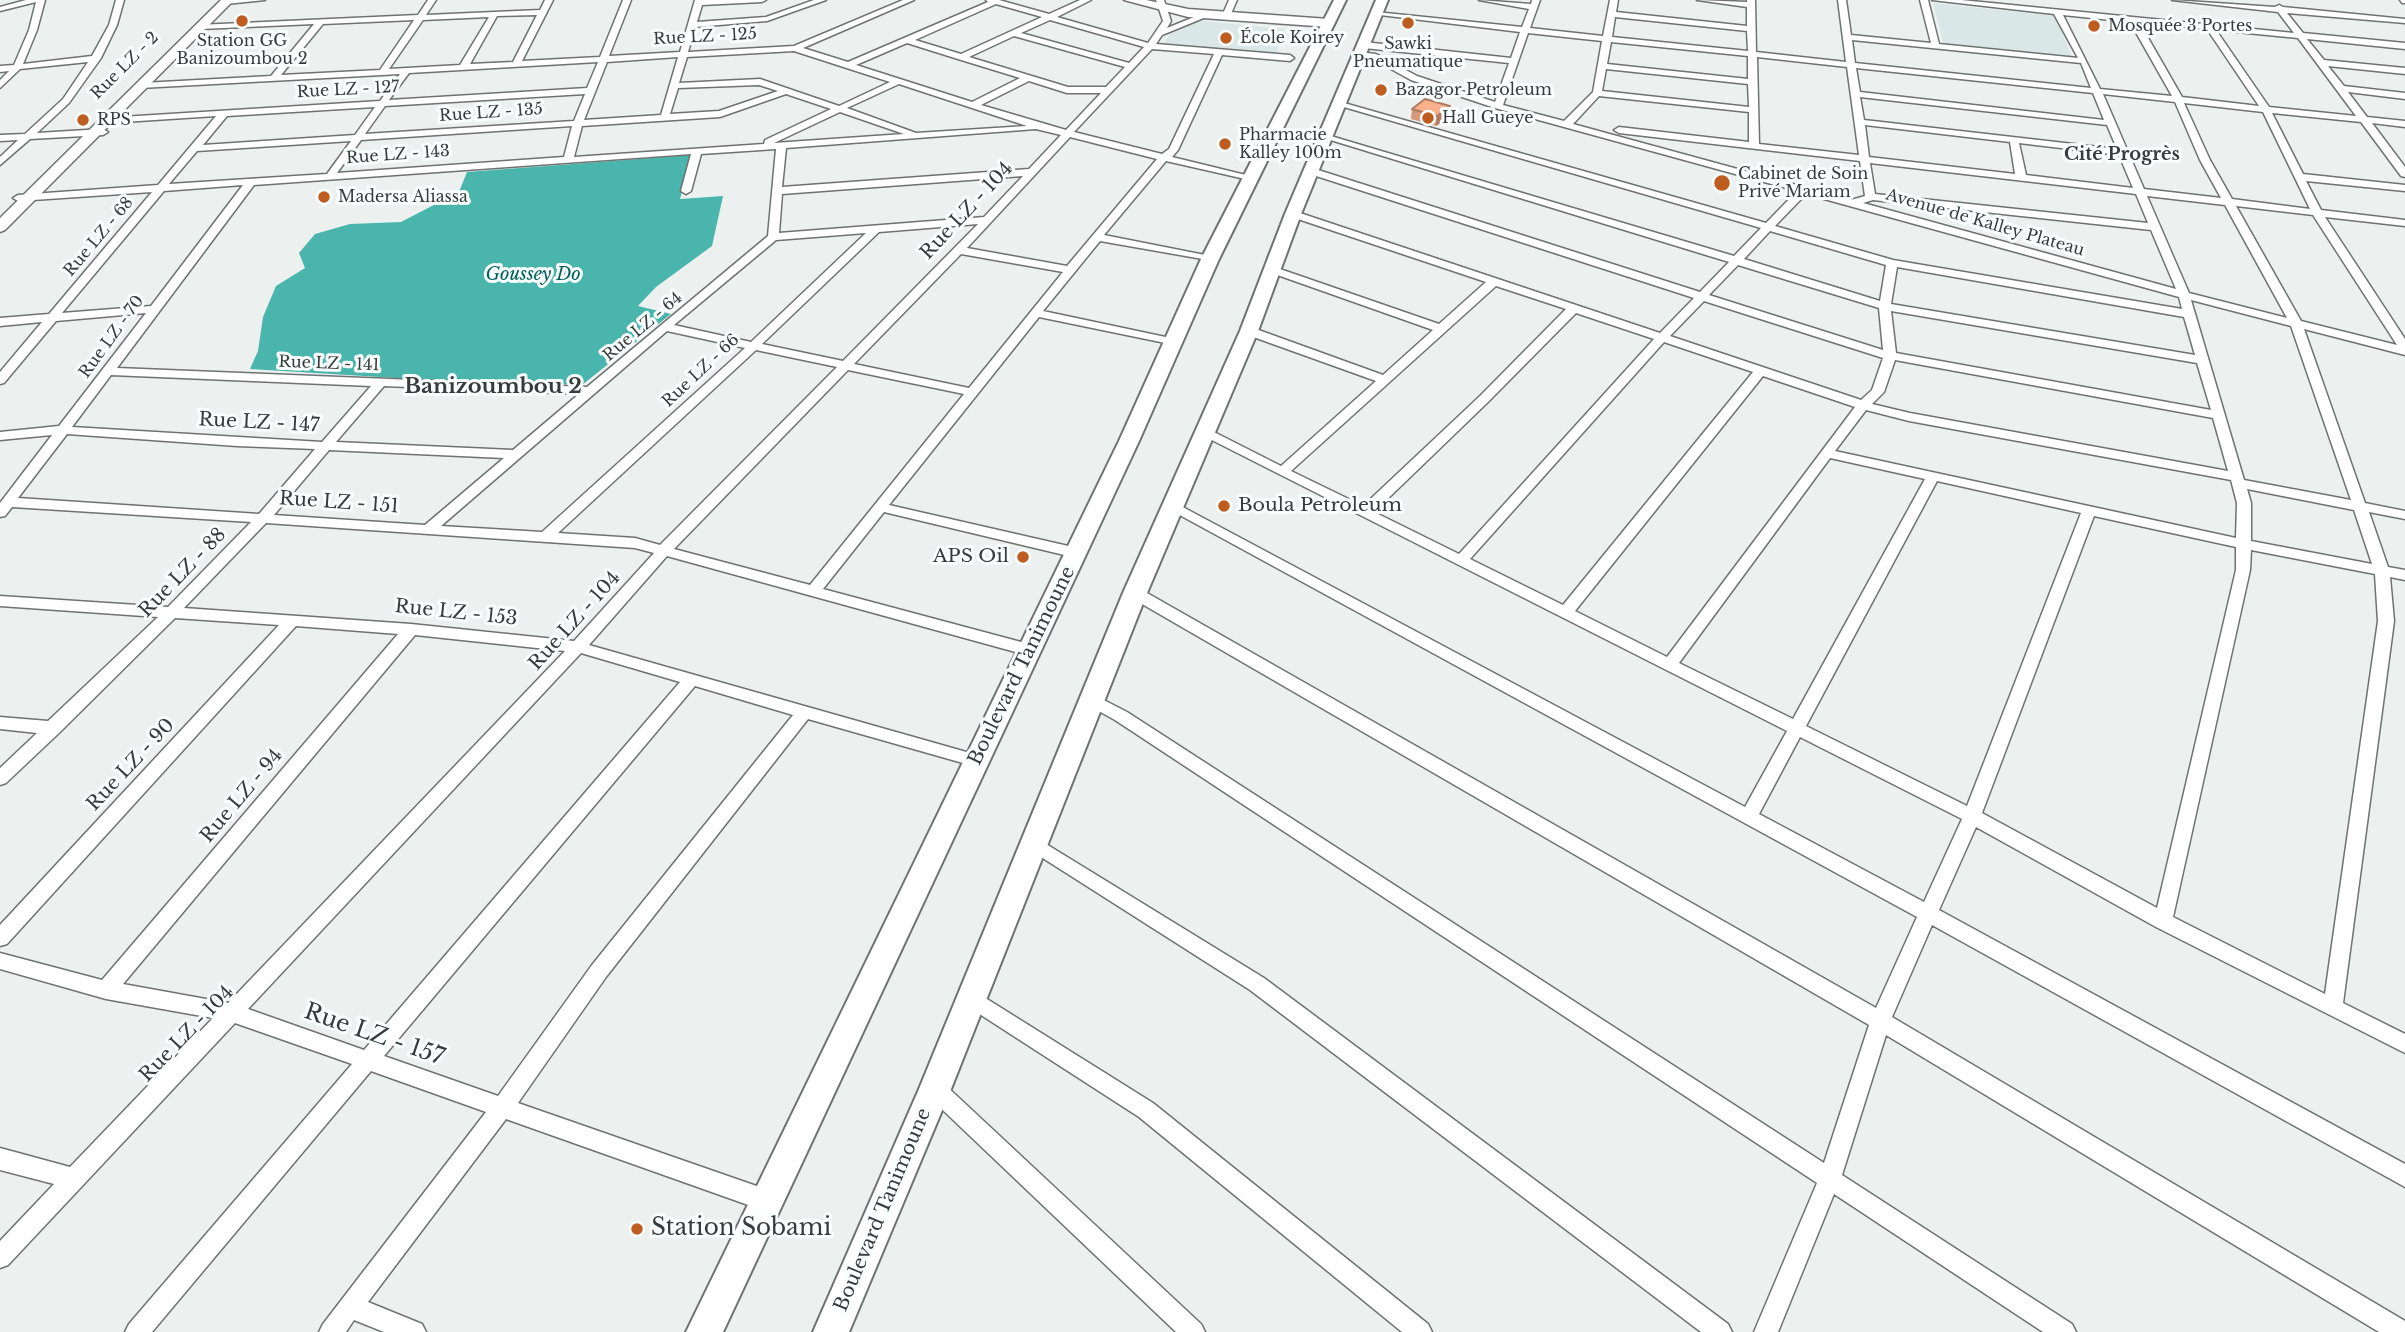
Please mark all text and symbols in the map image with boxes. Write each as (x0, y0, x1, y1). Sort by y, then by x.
marker: Station GG Banizoumbou 2 (234, 13, 250, 29)
marker: Sawki Pneumatique (1400, 15, 1416, 31)
place label: Mosquée 3 Portes (2108, 16, 2252, 36)
marker: Mosquée 3 Portes (2086, 18, 2102, 34)
street label: Rue LZ - 125 (653, 25, 757, 49)
street label: Rue LZ - 2 (87, 28, 163, 104)
place label: École Koirey (1240, 28, 1344, 48)
marker: École Koirey (1218, 30, 1234, 46)
place label: Station GG Banizoumbou 2 (177, 31, 307, 69)
place label: Sawki Pneumatique (1353, 34, 1463, 72)
street label: Rue LZ - 127 (296, 78, 400, 102)
place label: Bazagor Petroleum (1395, 80, 1552, 100)
marker: Bazagor Petroleum (1373, 82, 1389, 98)
street label: Rue LZ - 135 (439, 100, 543, 126)
place label: Hall Gueye (1442, 108, 1533, 128)
place label: RPS (97, 110, 131, 130)
marker: Hall Gueye (1420, 110, 1436, 126)
marker: RPS (75, 112, 91, 128)
place label: Pharmacie Kalley 100m (1239, 125, 1342, 163)
marker: Pharmacie Kalley 100m (1217, 136, 1233, 152)
street label: Rue LZ - 143 (345, 142, 451, 168)
district label: Cité Progrès (2064, 144, 2180, 166)
street label: Rue LZ - 104 (916, 157, 1018, 265)
place label: Cabinet de Soin Privé Mariam (1738, 164, 1868, 202)
marker: Cabinet de Soin Privé Mariam (1712, 173, 1732, 193)
street label: Avenue de Kalley Plateau (1884, 185, 2086, 261)
place label: Madersa Aliassa (338, 187, 468, 207)
marker: Madersa Aliassa (316, 189, 332, 205)
street label: Rue LZ - 68 (60, 193, 138, 281)
water label: Goussey Do (485, 264, 581, 286)
street label: Rue LZ - 64 (600, 288, 686, 366)
street label: Rue LZ - 70 (76, 292, 148, 382)
street label: Rue LZ - 66 (659, 330, 743, 412)
street label: Rue LZ - 141 (278, 353, 380, 375)
district label: Banizoumbou 2 (404, 374, 582, 400)
street label: Rue LZ - 147 (198, 408, 320, 438)
street label: Rue LZ - 151 (278, 487, 400, 519)
place label: Boula Petroleum (1238, 495, 1402, 517)
marker: Boula Petroleum (1216, 498, 1232, 514)
street label: Rue LZ - 88 (135, 524, 231, 622)
place label: APS Oil (933, 546, 1009, 568)
marker: APS Oil (1015, 549, 1031, 565)
street label: Boulevard Tanimoune (964, 563, 1080, 769)
street label: Rue LZ - 104 (525, 567, 625, 675)
street label: Rue LZ - 153 (394, 595, 518, 631)
street label: Rue LZ - 90 (82, 714, 180, 816)
street label: Rue LZ - 94 (196, 744, 288, 848)
street label: Rue LZ - 104 (135, 981, 239, 1087)
street label: Rue LZ - 157 (300, 998, 448, 1072)
street label: Boulevard Tanimoune (830, 1105, 936, 1315)
place label: Station Sobami (651, 1215, 831, 1243)
marker: Station Sobami (629, 1221, 645, 1237)

